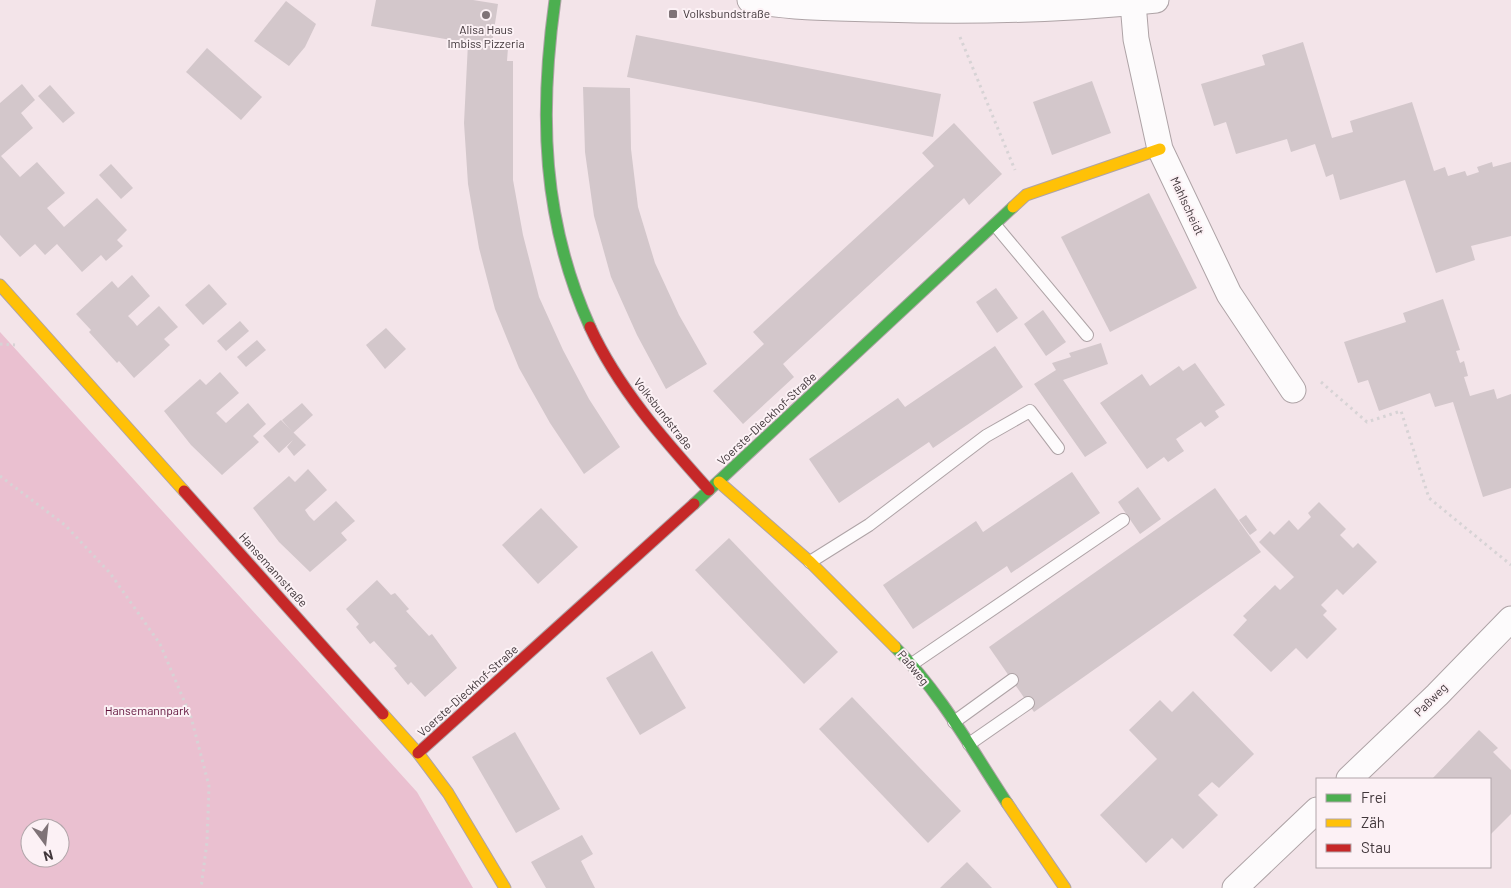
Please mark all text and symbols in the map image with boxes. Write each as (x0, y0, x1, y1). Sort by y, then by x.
place label: Volksbundstraße (683, 6, 770, 20)
marker: Volksbundstraße (667, 8, 679, 20)
marker: Alisa Haus Imbiss Pizzeria (480, 9, 492, 21)
place label: Alisa Haus Imbiss Pizzeria (447, 22, 525, 50)
street label: Mahlscheidt (1168, 174, 1208, 237)
street label: Voerste-Dieckhof-Straße (714, 369, 819, 468)
street label: Volksbundstraße (631, 375, 696, 452)
street label: Hansemannstraße (237, 529, 311, 609)
street label: Voerste-Dieckhof-Straße (414, 642, 520, 739)
street label: Paßweg (895, 647, 932, 688)
street label: Paßweg (1411, 680, 1450, 719)
park label: Hansemannpark (105, 703, 189, 717)
legend (1316, 778, 1491, 868)
text: Frei (1361, 788, 1387, 806)
text: Zäh (1361, 813, 1385, 831)
north arrow (20, 818, 70, 868)
text: Stau (1361, 838, 1391, 856)
text: N (42, 847, 55, 865)

